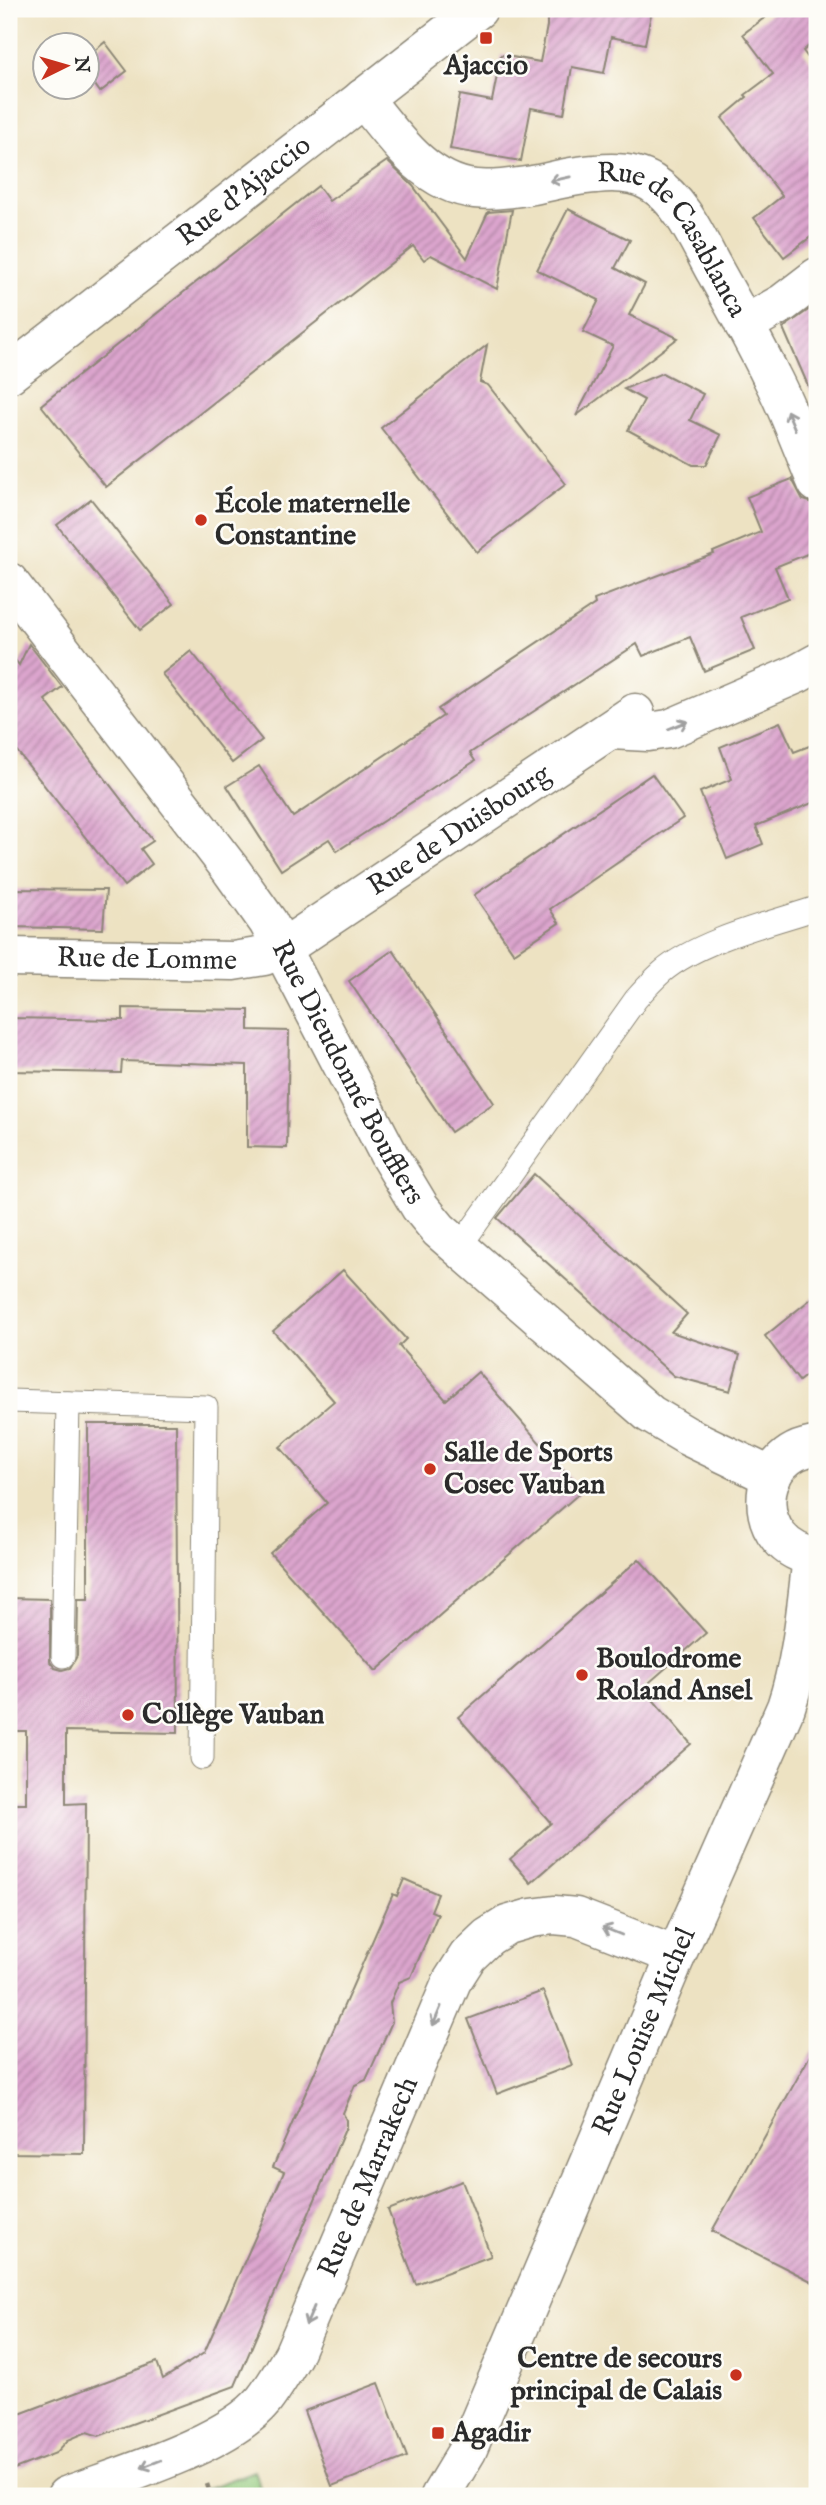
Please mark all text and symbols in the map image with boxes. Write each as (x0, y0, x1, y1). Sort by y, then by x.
marker: Ajaccio (478, 30, 494, 46)
north arrow (32, 32, 102, 102)
place label: Ajaccio (443, 49, 528, 84)
text: N (68, 54, 94, 74)
street label: Rue d'Ajaccio (170, 128, 318, 254)
street label: Rue de Casablanca (597, 155, 755, 324)
one-way arrow (549, 173, 572, 187)
one-way arrow (783, 410, 796, 432)
place label: École maternelle Constantine (215, 486, 410, 554)
marker: École maternelle Constantine (193, 512, 209, 528)
one-way arrow (667, 717, 689, 730)
street label: Rue de Duisbourg (361, 756, 558, 904)
street label: Rue Dieudonné Boufflers (263, 935, 432, 1211)
street label: Rue de Lomme (57, 940, 237, 979)
place label: Salle de Sports Cosec Vauban (444, 1436, 613, 1503)
marker: Salle de Sports Cosec Vauban (422, 1461, 438, 1477)
place label: Boulodrome Roland Ansel (596, 1642, 753, 1709)
marker: Boulodrome Roland Ansel (574, 1667, 590, 1683)
place label: Collège Vauban (142, 1698, 324, 1733)
marker: Collège Vauban (120, 1707, 136, 1723)
street label: Rue Louise Michel (585, 1922, 704, 2140)
one-way arrow (602, 1924, 624, 1937)
one-way arrow (430, 2005, 443, 2026)
street label: Rue de Marrakech (311, 2072, 427, 2283)
one-way arrow (303, 2305, 316, 2326)
place label: Centre de secours principal de Calais (510, 2342, 722, 2409)
marker: Centre de secours principal de Calais (728, 2367, 744, 2383)
place label: Agadir (451, 2416, 532, 2451)
marker: Agadir (430, 2425, 446, 2441)
one-way arrow (140, 2458, 162, 2471)

